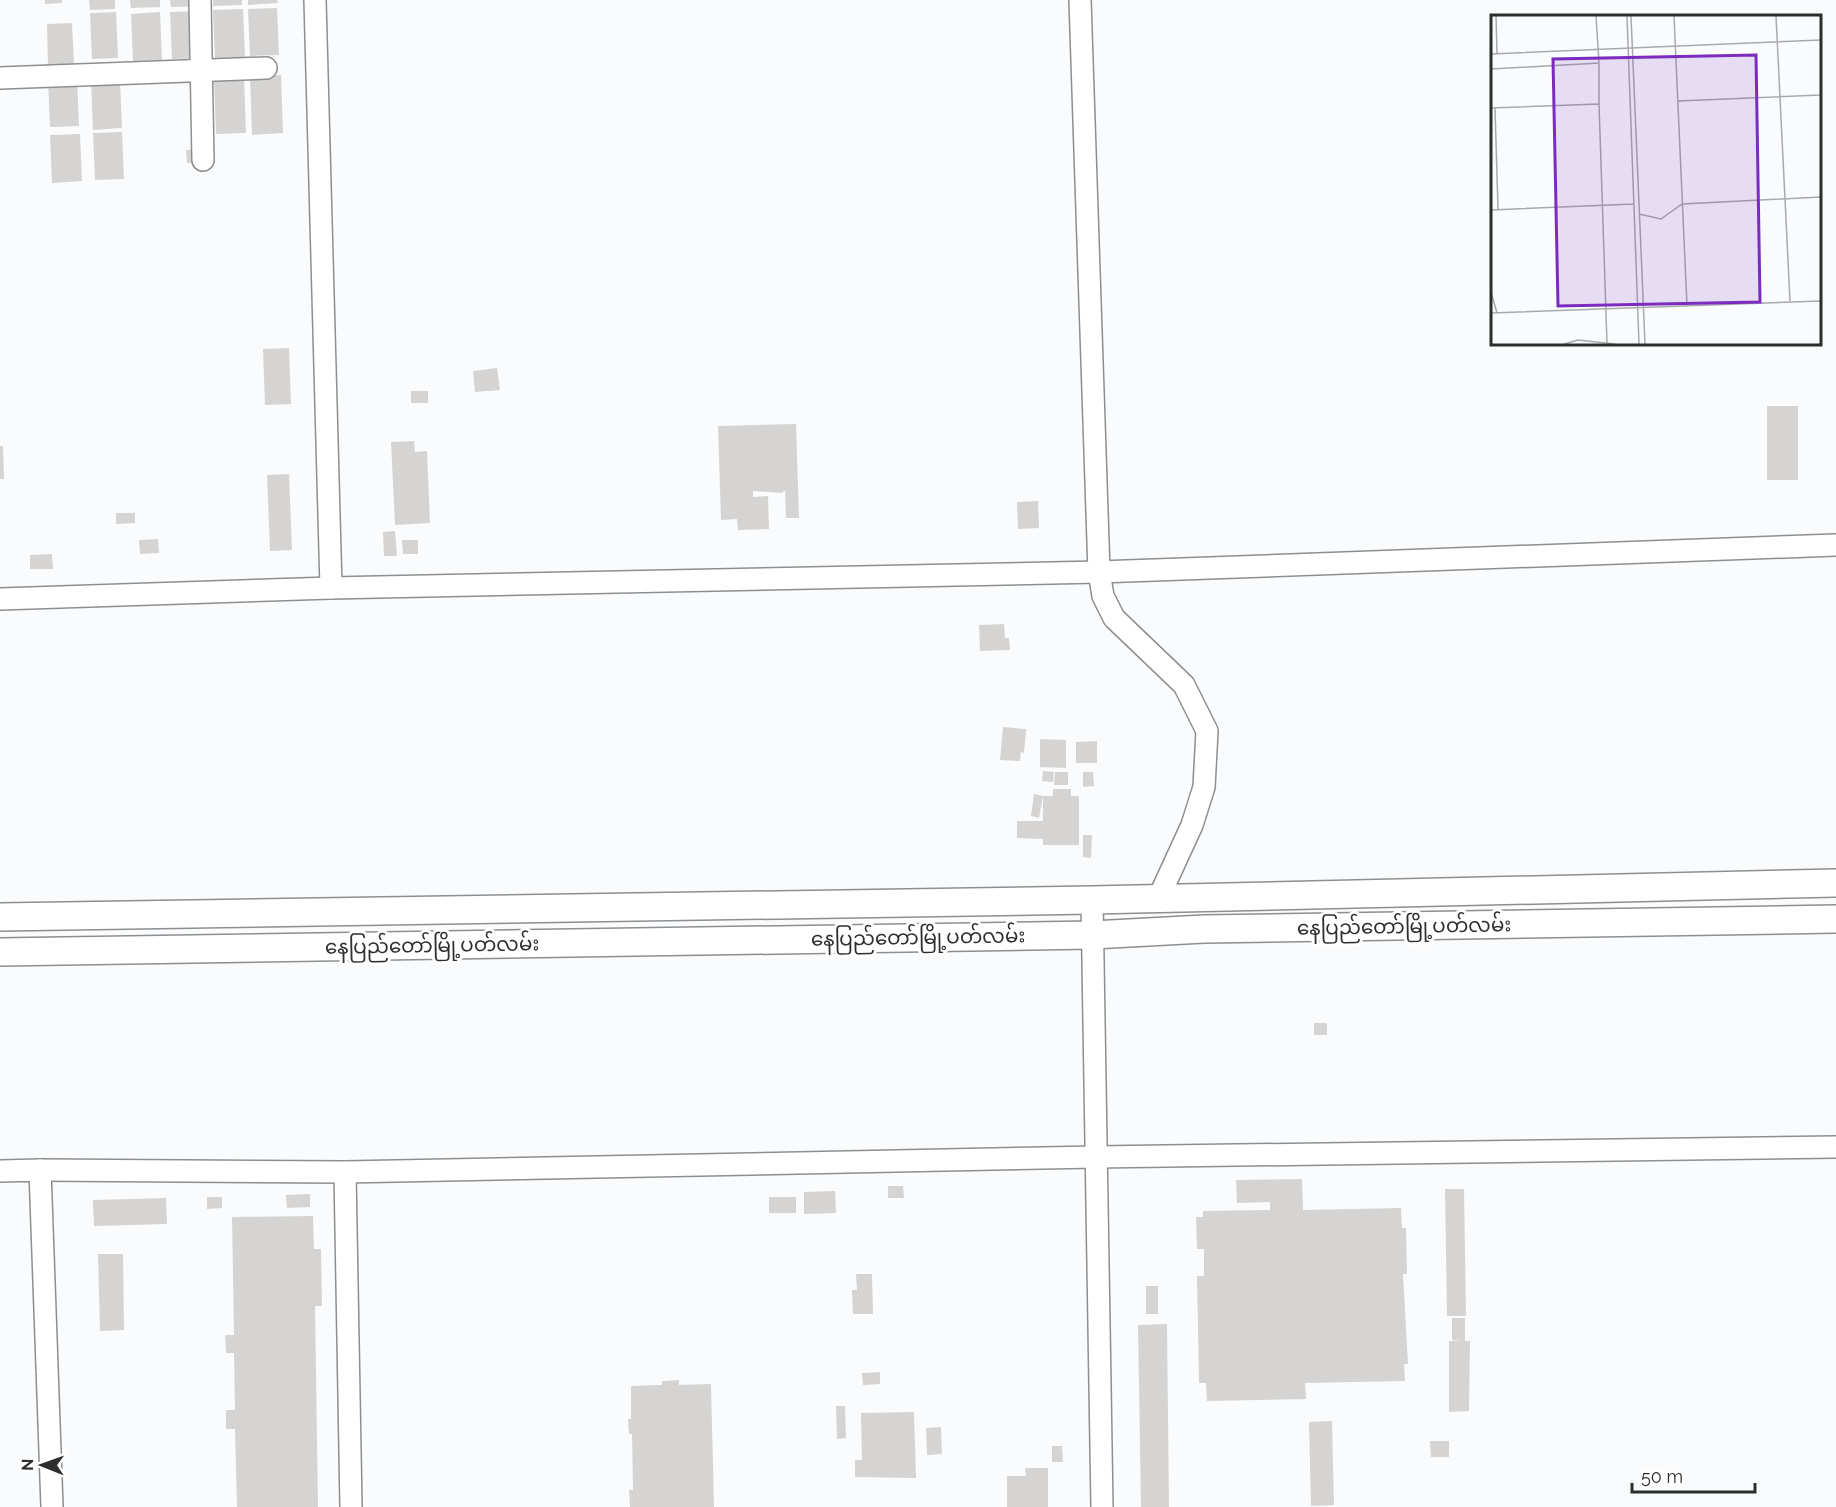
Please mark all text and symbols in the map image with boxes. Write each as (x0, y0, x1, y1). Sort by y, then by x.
inset map (1491, 15, 1821, 345)
street label: နေပြည်တော်မြို့ပတ်လမ်း (1297, 910, 1511, 944)
street label: နေပြည်တော်မြို့ပတ်လမ်း (811, 921, 1025, 955)
street label: နေပြည်တော်မြို့ပတ်လမ်း (325, 929, 539, 963)
north arrow (12, 1435, 72, 1495)
scale bar (1632, 1456, 1755, 1494)
text: N (18, 1458, 37, 1471)
text: 50 m (1641, 1466, 1683, 1487)

